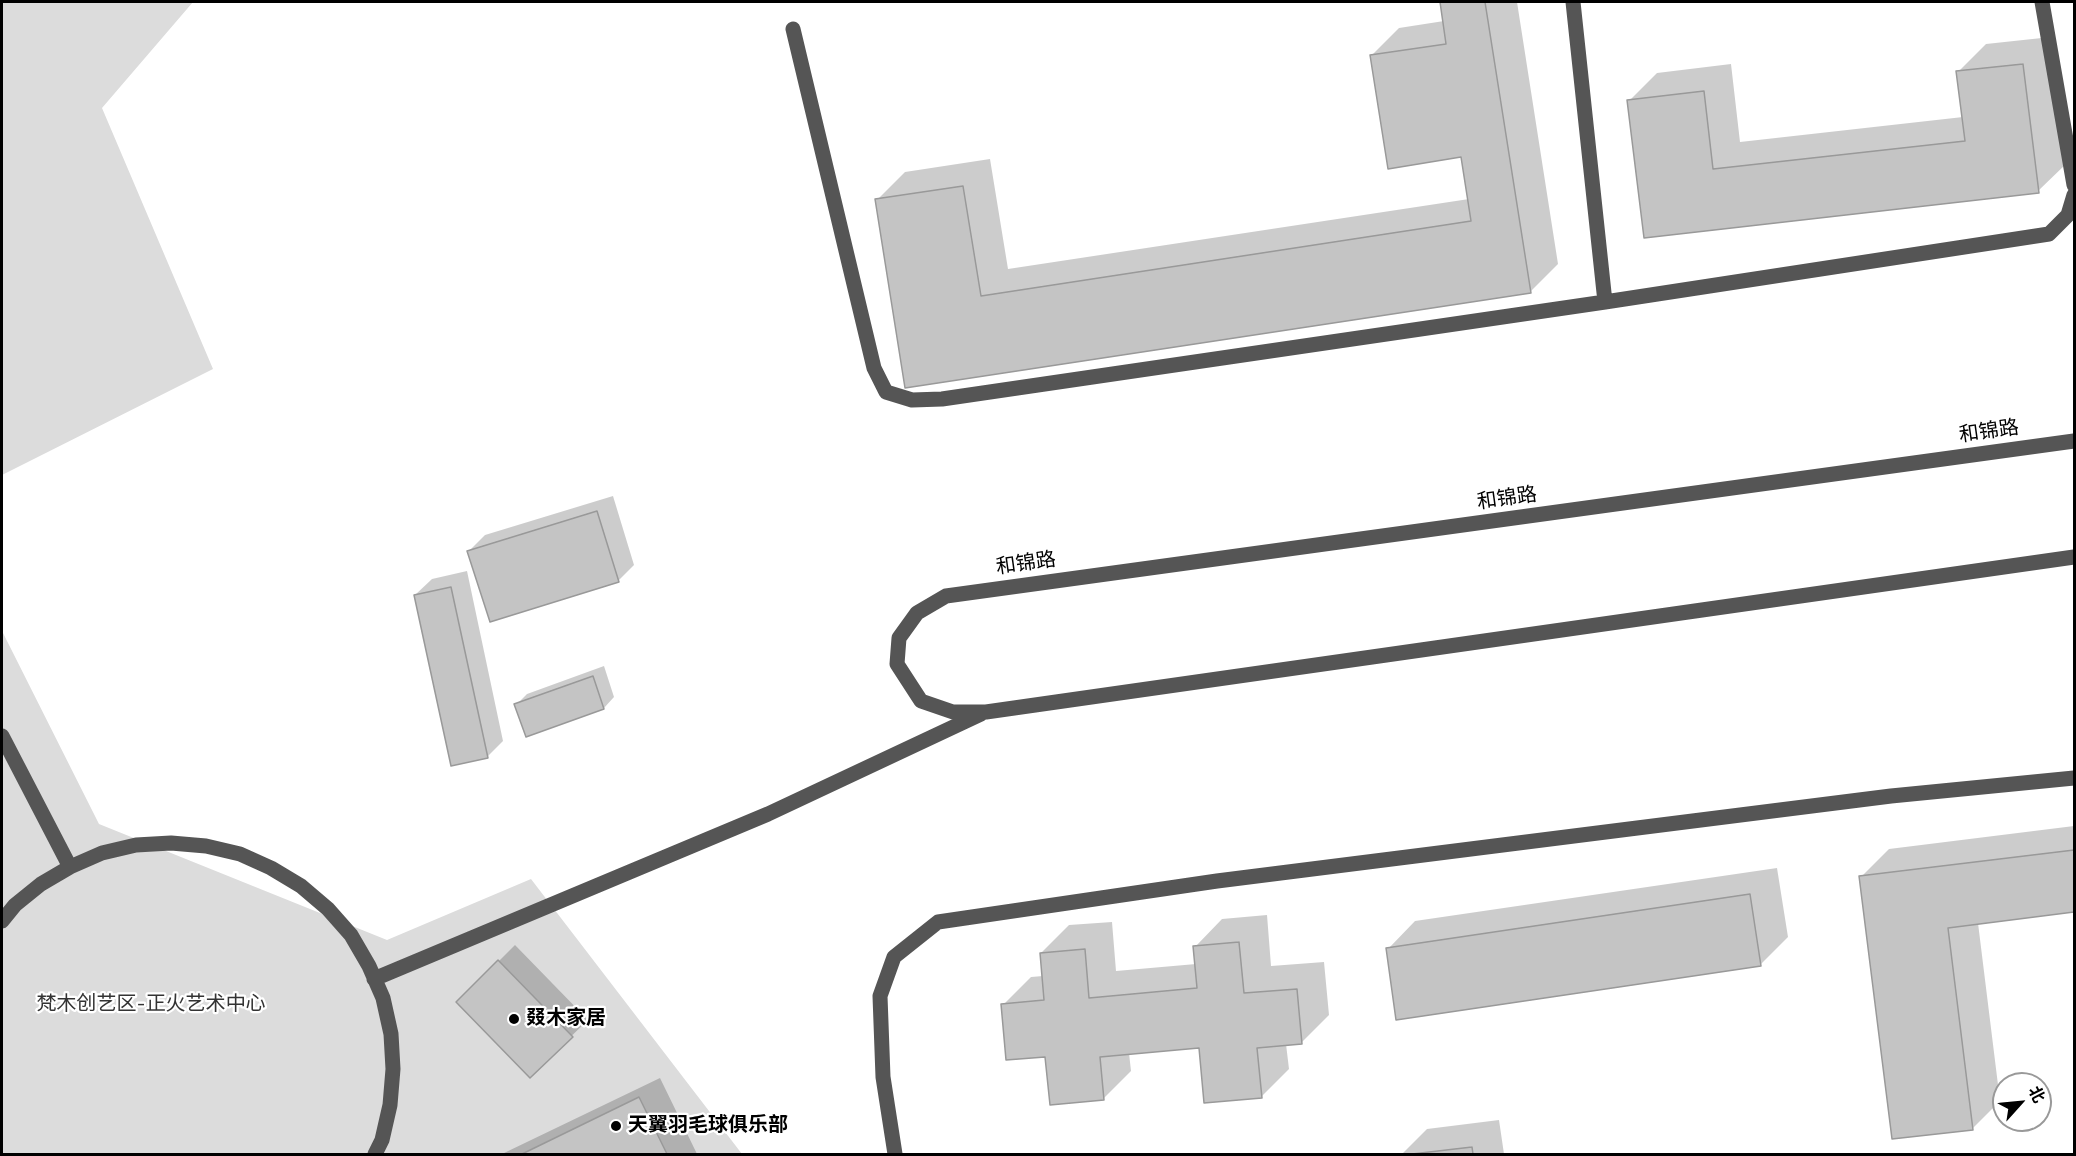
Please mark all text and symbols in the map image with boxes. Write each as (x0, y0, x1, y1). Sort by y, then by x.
street label: 和锦路 (1958, 416, 2020, 448)
street label: 和锦路 (1476, 483, 1538, 515)
street label: 和锦路 (995, 548, 1057, 580)
park label: 梵木创艺区-正火艺术中心 (36, 993, 266, 1017)
place label: 叕木家居 (526, 1007, 606, 1031)
marker: 叕木家居 (507, 1012, 521, 1026)
north arrow (1992, 1072, 2052, 1132)
text: 北 (2024, 1083, 2050, 1106)
place label: 天翼羽毛球俱乐部 (628, 1114, 788, 1138)
marker: 天翼羽毛球俱乐部 (609, 1119, 623, 1133)

